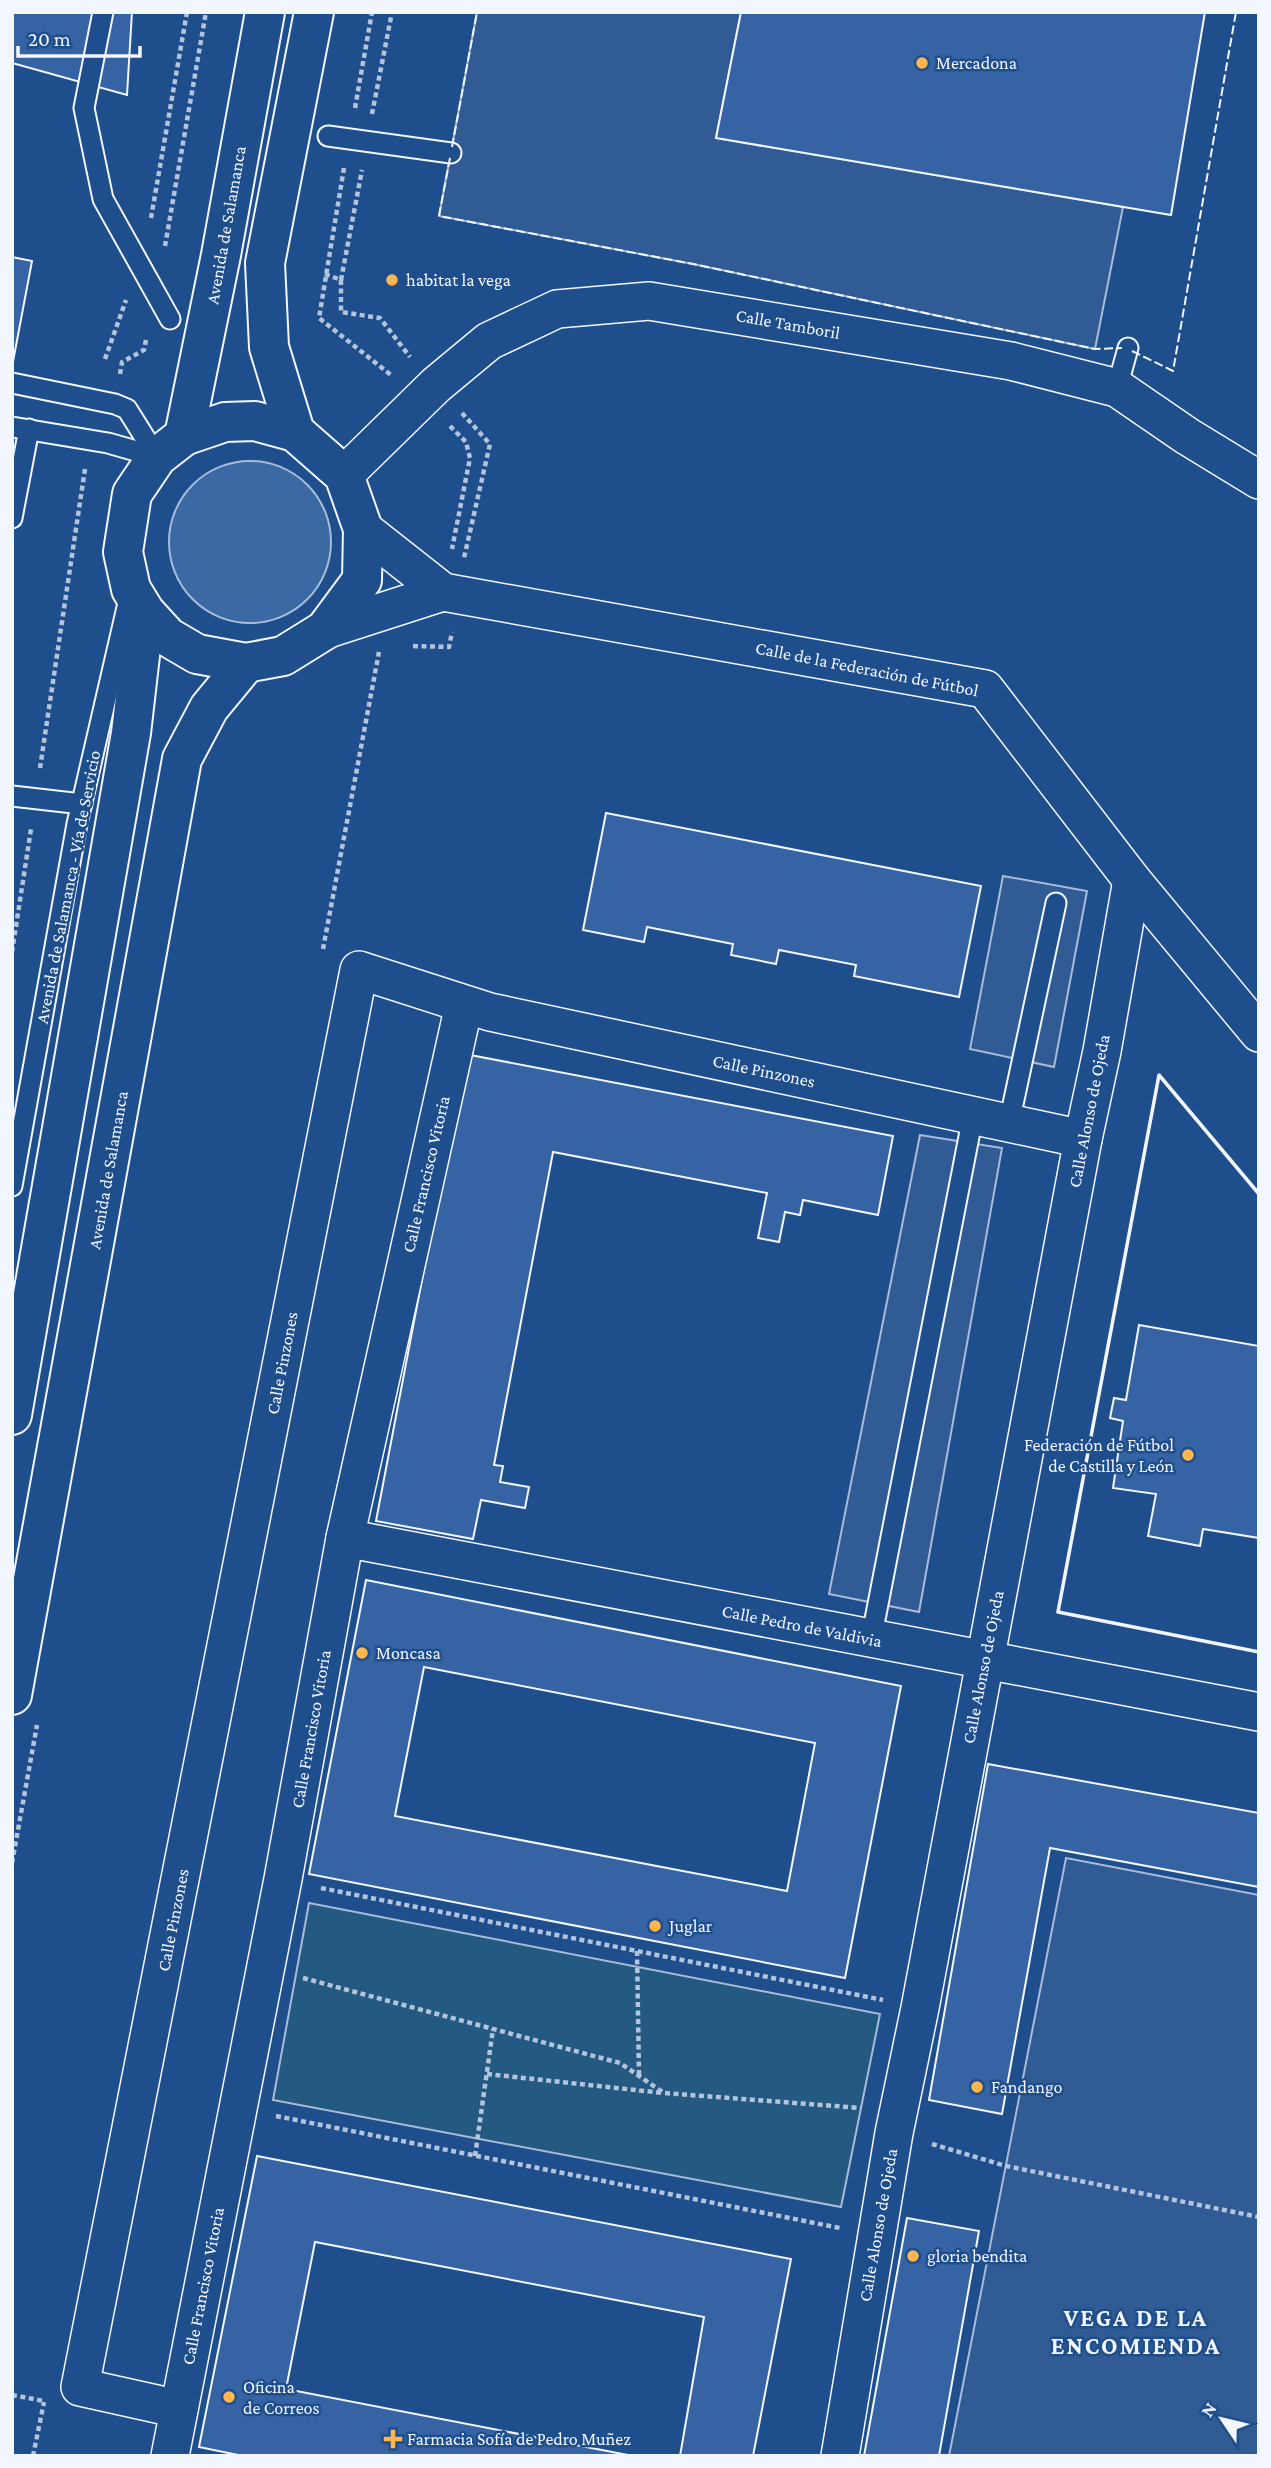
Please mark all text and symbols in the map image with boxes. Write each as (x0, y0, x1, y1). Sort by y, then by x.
scale bar (18, 14, 140, 58)
text: 20 m (28, 27, 71, 51)
place label: Mercadona (936, 53, 1017, 73)
marker: Mercadona (914, 55, 930, 71)
street label: Avenida de Salamanca (202, 144, 250, 306)
place label: habitat la vega (406, 270, 511, 290)
marker: habitat la vega (384, 272, 400, 288)
street label: Calle Tamboril (734, 305, 842, 343)
street label: Calle de la Federación de Fútbol (754, 638, 981, 701)
street label: Avenida de Salamanca - Vía de Servicio (32, 749, 104, 1025)
street label: Calle Alonso de Ojeda (1064, 1033, 1115, 1189)
street label: Calle Pinzones (711, 1050, 817, 1092)
street label: Avenida de Salamanca (84, 1089, 132, 1251)
street label: Calle Francisco Vitoria (398, 1094, 454, 1254)
street label: Calle Pinzones (262, 1310, 302, 1416)
place label: Federación de Fútbol de Castilla y León (1024, 1435, 1174, 1476)
marker: Federación de Fútbol de Castilla y León (1180, 1447, 1196, 1463)
street label: Calle Alonso de Ojeda (958, 1589, 1009, 1745)
street label: Calle Pedro de Valdivia (720, 1601, 884, 1651)
place label: Moncasa (376, 1643, 441, 1663)
marker: Moncasa (354, 1645, 370, 1661)
street label: Calle Francisco Vitoria (287, 1648, 335, 1810)
street label: Calle Pinzones (153, 1867, 193, 1973)
place label: Juglar (667, 1916, 713, 1936)
marker: Juglar (647, 1918, 663, 1934)
place label: Fandango (991, 2077, 1063, 2097)
marker: Fandango (969, 2079, 985, 2095)
street label: Calle Alonso de Ojeda (855, 2147, 902, 2303)
street label: Calle Francisco Vitoria (178, 2205, 228, 2367)
place label: gloria bendita (927, 2246, 1027, 2266)
marker: gloria bendita (905, 2248, 921, 2264)
district label: VEGA DE LA ENCOMIENDA (1051, 2304, 1221, 2359)
place label: Oficina de Correos (243, 2377, 320, 2418)
north arrow (1187, 2384, 1257, 2454)
marker: Oficina de Correos (221, 2389, 237, 2405)
text: N (1196, 2398, 1221, 2421)
place label: Farmacia Sofía de Pedro Muñez (407, 2429, 631, 2449)
marker: Farmacia Sofía de Pedro Muñez (385, 2431, 401, 2447)

